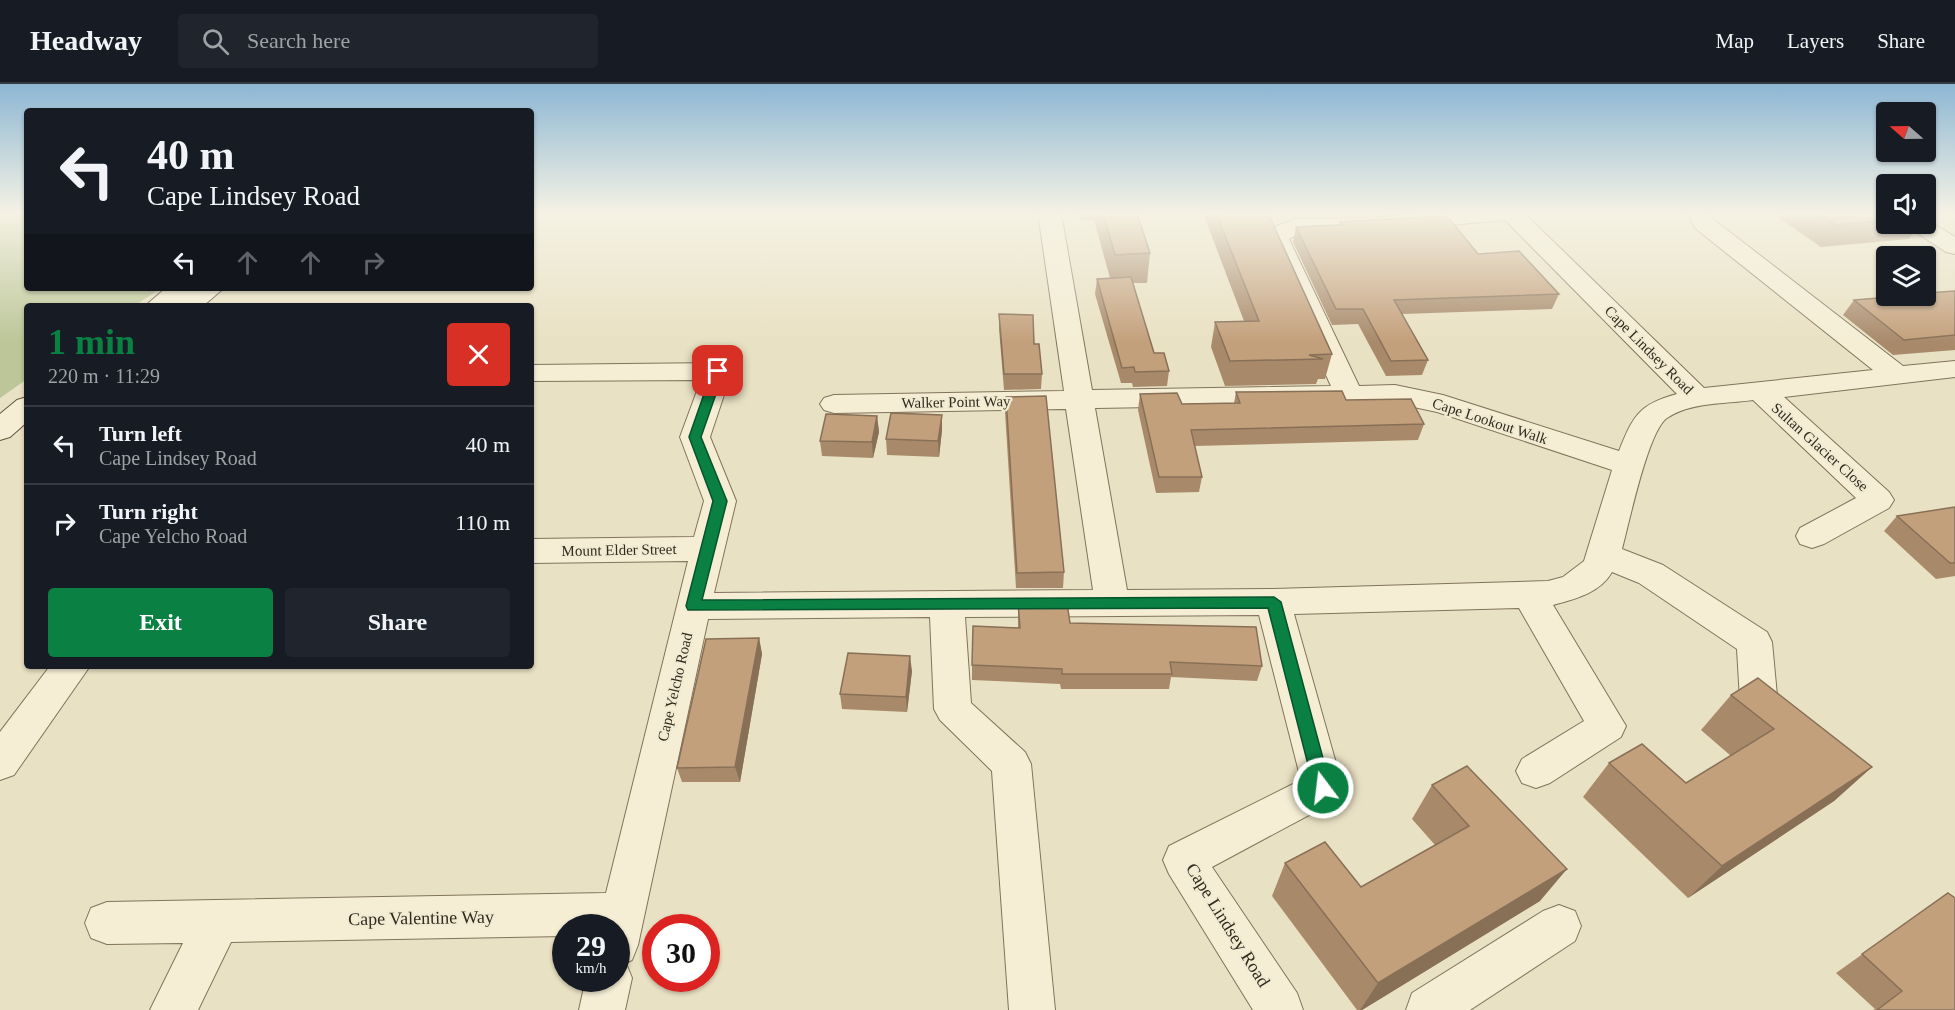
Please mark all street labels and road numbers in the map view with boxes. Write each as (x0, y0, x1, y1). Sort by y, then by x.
street label: Cape Lindsey Road (1602, 303, 1697, 398)
street label: Walker Point Way (901, 393, 1011, 411)
street label: Cape Lookout Walk (1430, 395, 1550, 447)
street label: Sultan Glacier Close (1769, 400, 1872, 495)
street label: Mount Elder Street (561, 541, 677, 559)
street label: Cape Yelcho Road (655, 631, 695, 743)
street label: Cape Lindsey Road (1182, 859, 1274, 991)
street label: Cape Valentine Way (348, 907, 494, 929)

